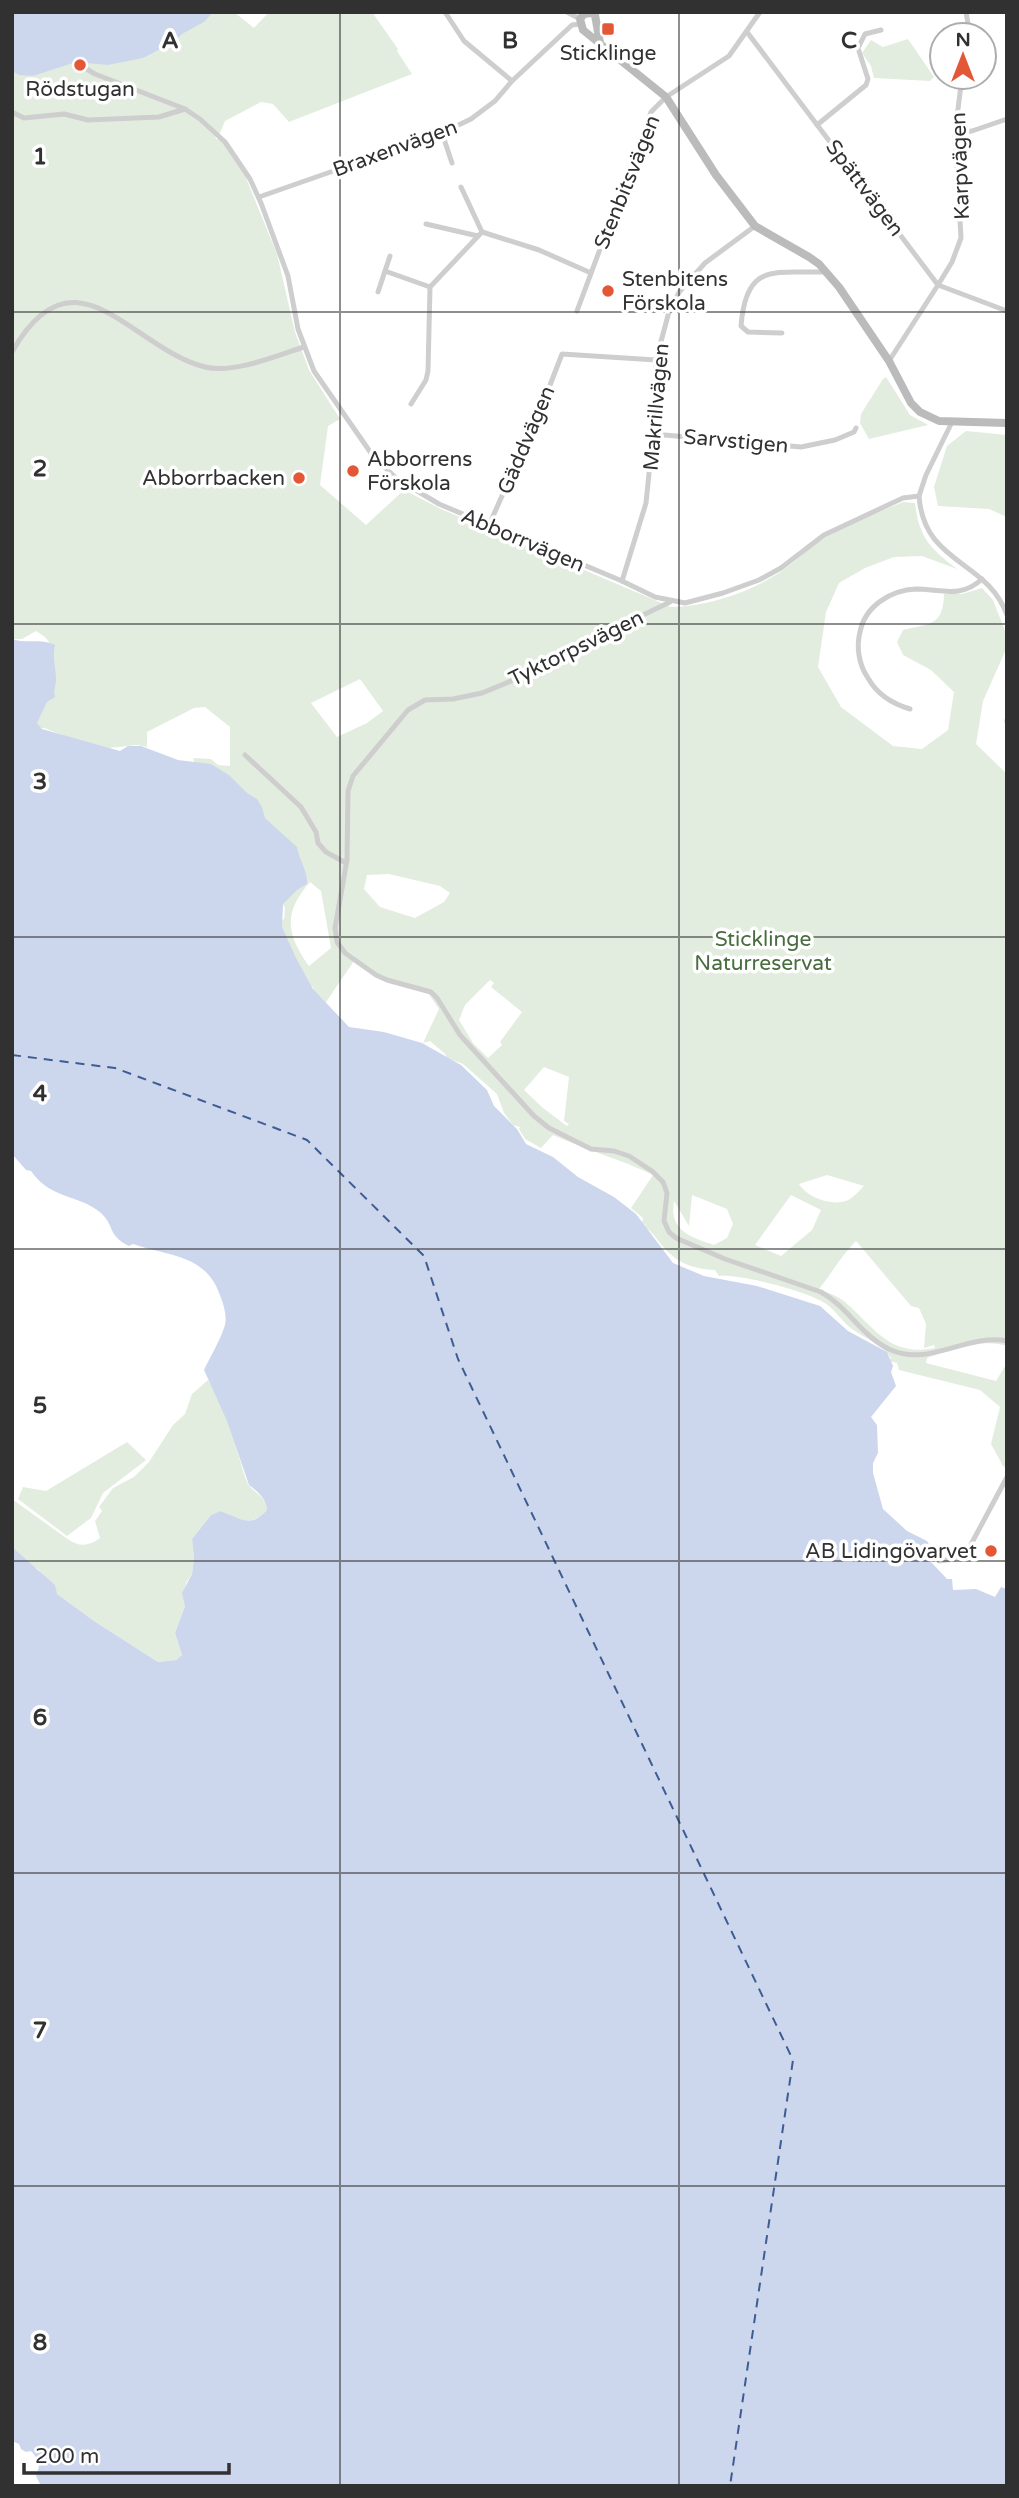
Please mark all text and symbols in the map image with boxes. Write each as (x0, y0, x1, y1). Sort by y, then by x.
marker: Sticklinge (600, 21, 616, 37)
north arrow (928, 21, 998, 91)
text: A (161, 27, 179, 55)
text: B (502, 27, 518, 55)
text: C (841, 27, 857, 55)
text: N (955, 29, 971, 51)
place label: Sticklinge (560, 41, 656, 66)
marker: Rödstugan (72, 57, 88, 73)
place label: Rödstugan (25, 77, 135, 102)
street label: Stenbitsvägen (589, 112, 666, 253)
street label: Karpvägen (946, 112, 975, 220)
street label: Braxenvägen (330, 114, 461, 183)
street label: Spättvägen (820, 135, 909, 241)
text: 1 (33, 143, 47, 171)
place label: Stenbitens Förskola (622, 267, 728, 316)
marker: Stenbitens Förskola (600, 283, 616, 299)
street label: Makrillvägen (638, 342, 675, 472)
street label: Gäddvägen (492, 382, 560, 498)
street label: Sarvstigen (683, 424, 789, 459)
place label: Abborrens Förskola (367, 447, 472, 496)
text: 2 (33, 455, 47, 483)
marker: Abborrens Förskola (345, 463, 361, 479)
place label: Abborrbacken (142, 466, 285, 491)
marker: Abborrbacken (291, 470, 307, 486)
street label: Abborrvägen (457, 503, 588, 578)
street label: Tyktorpsvägen (505, 605, 648, 692)
text: 3 (33, 768, 47, 796)
park label: Sticklinge Naturreservat (694, 927, 832, 976)
text: 4 (33, 1080, 48, 1108)
text: 5 (33, 1392, 47, 1420)
place label: AB Lidingövarvet (805, 1539, 977, 1564)
marker: AB Lidingövarvet (983, 1543, 999, 1559)
text: 6 (33, 1704, 47, 1732)
text: 7 (33, 2017, 47, 2045)
text: 8 (33, 2329, 47, 2357)
scale bar (24, 2432, 229, 2476)
text: 200 m (35, 2444, 99, 2469)

